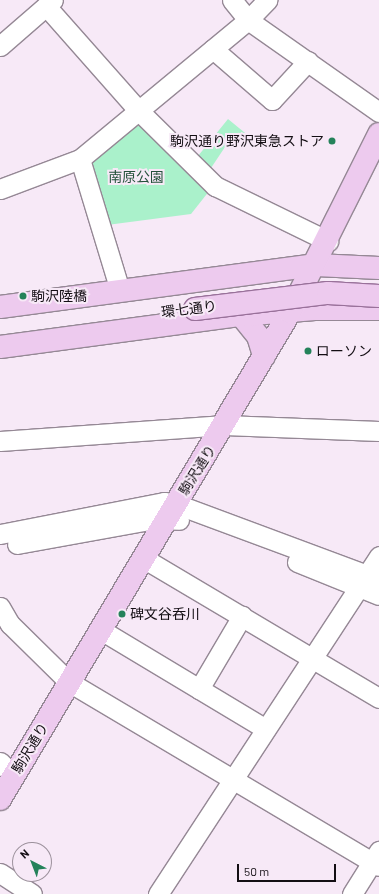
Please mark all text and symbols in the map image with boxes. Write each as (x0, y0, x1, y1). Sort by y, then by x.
place label: 駒沢通り野沢東急ストア (170, 133, 324, 149)
marker: 駒沢通り野沢東急ストア (327, 136, 337, 146)
park label: 南原公園 (108, 169, 164, 185)
place label: 駒沢陸橋 (31, 288, 87, 304)
marker: 駒沢陸橋 (18, 291, 28, 301)
street label: 環七通り (160, 297, 218, 321)
place label: ローソン (316, 343, 372, 359)
marker: ローソン (303, 346, 313, 356)
street label: 駒沢通り (175, 442, 219, 498)
place label: 碑文谷呑川 (130, 606, 200, 622)
marker: 碑文谷呑川 (117, 609, 127, 619)
street label: 駒沢通り (8, 720, 52, 776)
north arrow (12, 842, 52, 882)
text: N (17, 846, 31, 861)
scale bar (239, 856, 338, 882)
text: 50 m (244, 864, 269, 878)

